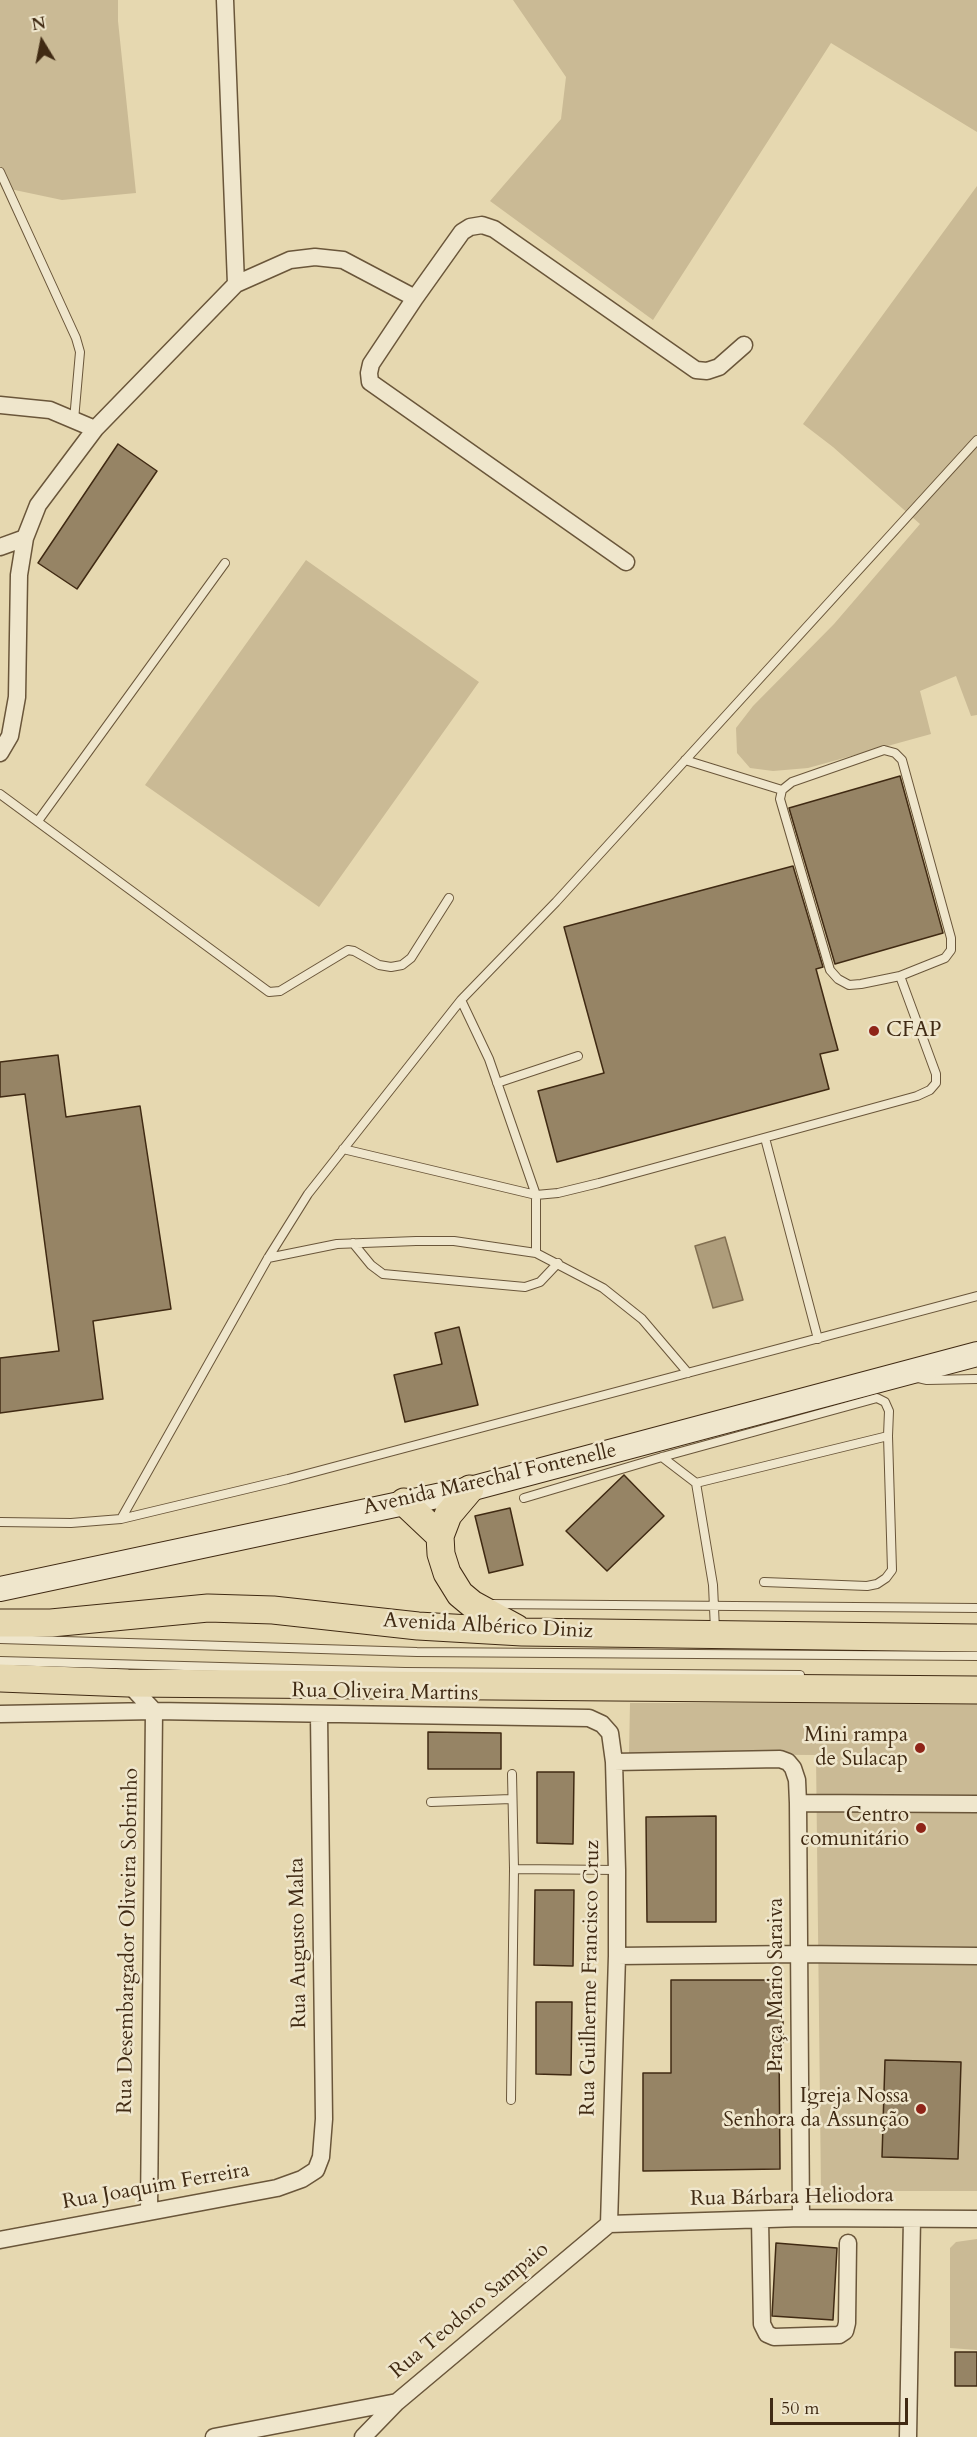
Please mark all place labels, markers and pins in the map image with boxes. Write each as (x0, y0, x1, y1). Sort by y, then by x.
place label: CFAP (886, 1018, 941, 1044)
marker: CFAP (867, 1024, 881, 1038)
place label: Mini rampa de Sulacap (804, 1723, 908, 1773)
marker: Mini rampa de Sulacap (913, 1741, 927, 1755)
place label: Centro comunitário (800, 1803, 909, 1853)
marker: Centro comunitário (914, 1821, 928, 1835)
place label: Igreja Nossa Senhora da Assunção (723, 2084, 909, 2134)
marker: Igreja Nossa Senhora da Assunção (914, 2102, 928, 2116)

